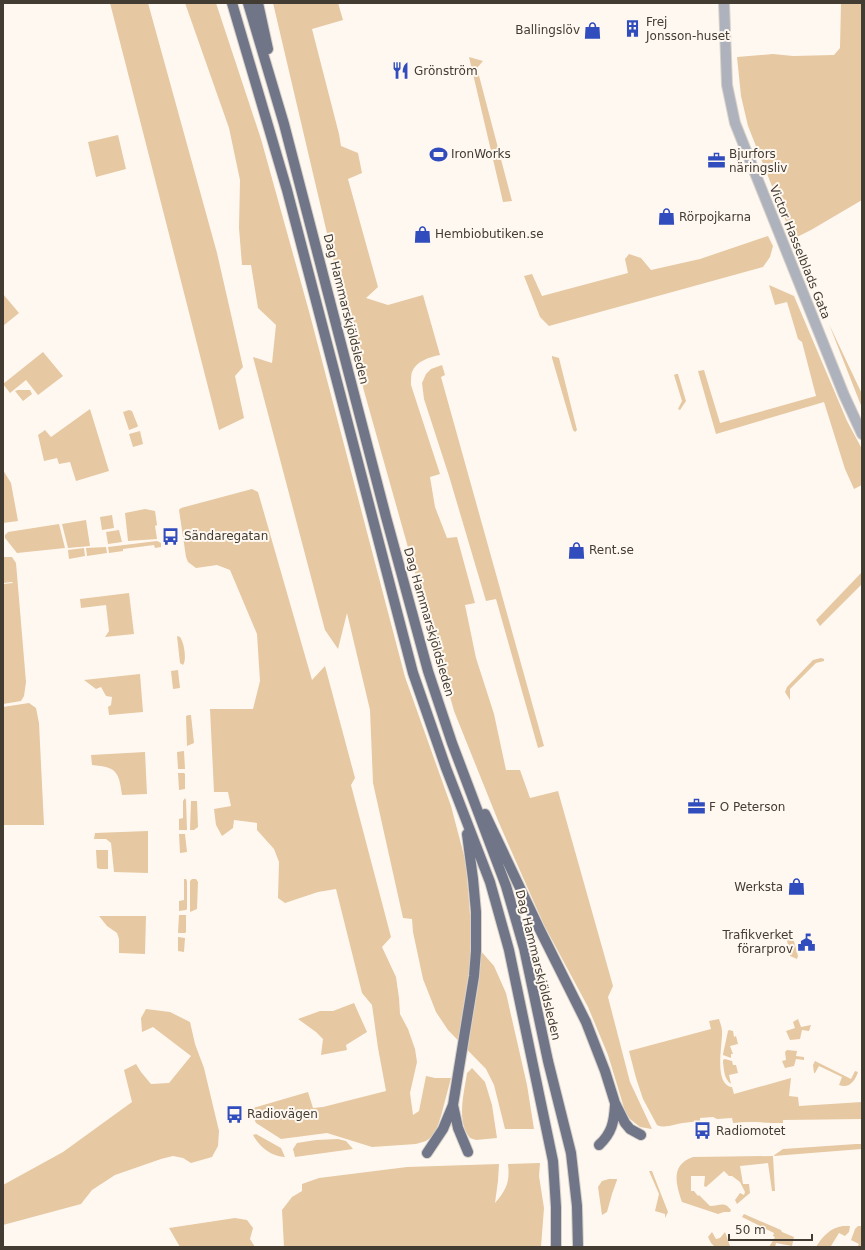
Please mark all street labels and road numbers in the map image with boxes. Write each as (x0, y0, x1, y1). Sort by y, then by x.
street label: Victor Hasselblads Gata (767, 183, 833, 321)
street label: Dag Hammarskjöldsleden (321, 232, 371, 386)
street label: Dag Hammarskjöldsleden (401, 546, 457, 698)
street label: Dag Hammarskjöldsleden (513, 888, 563, 1042)

